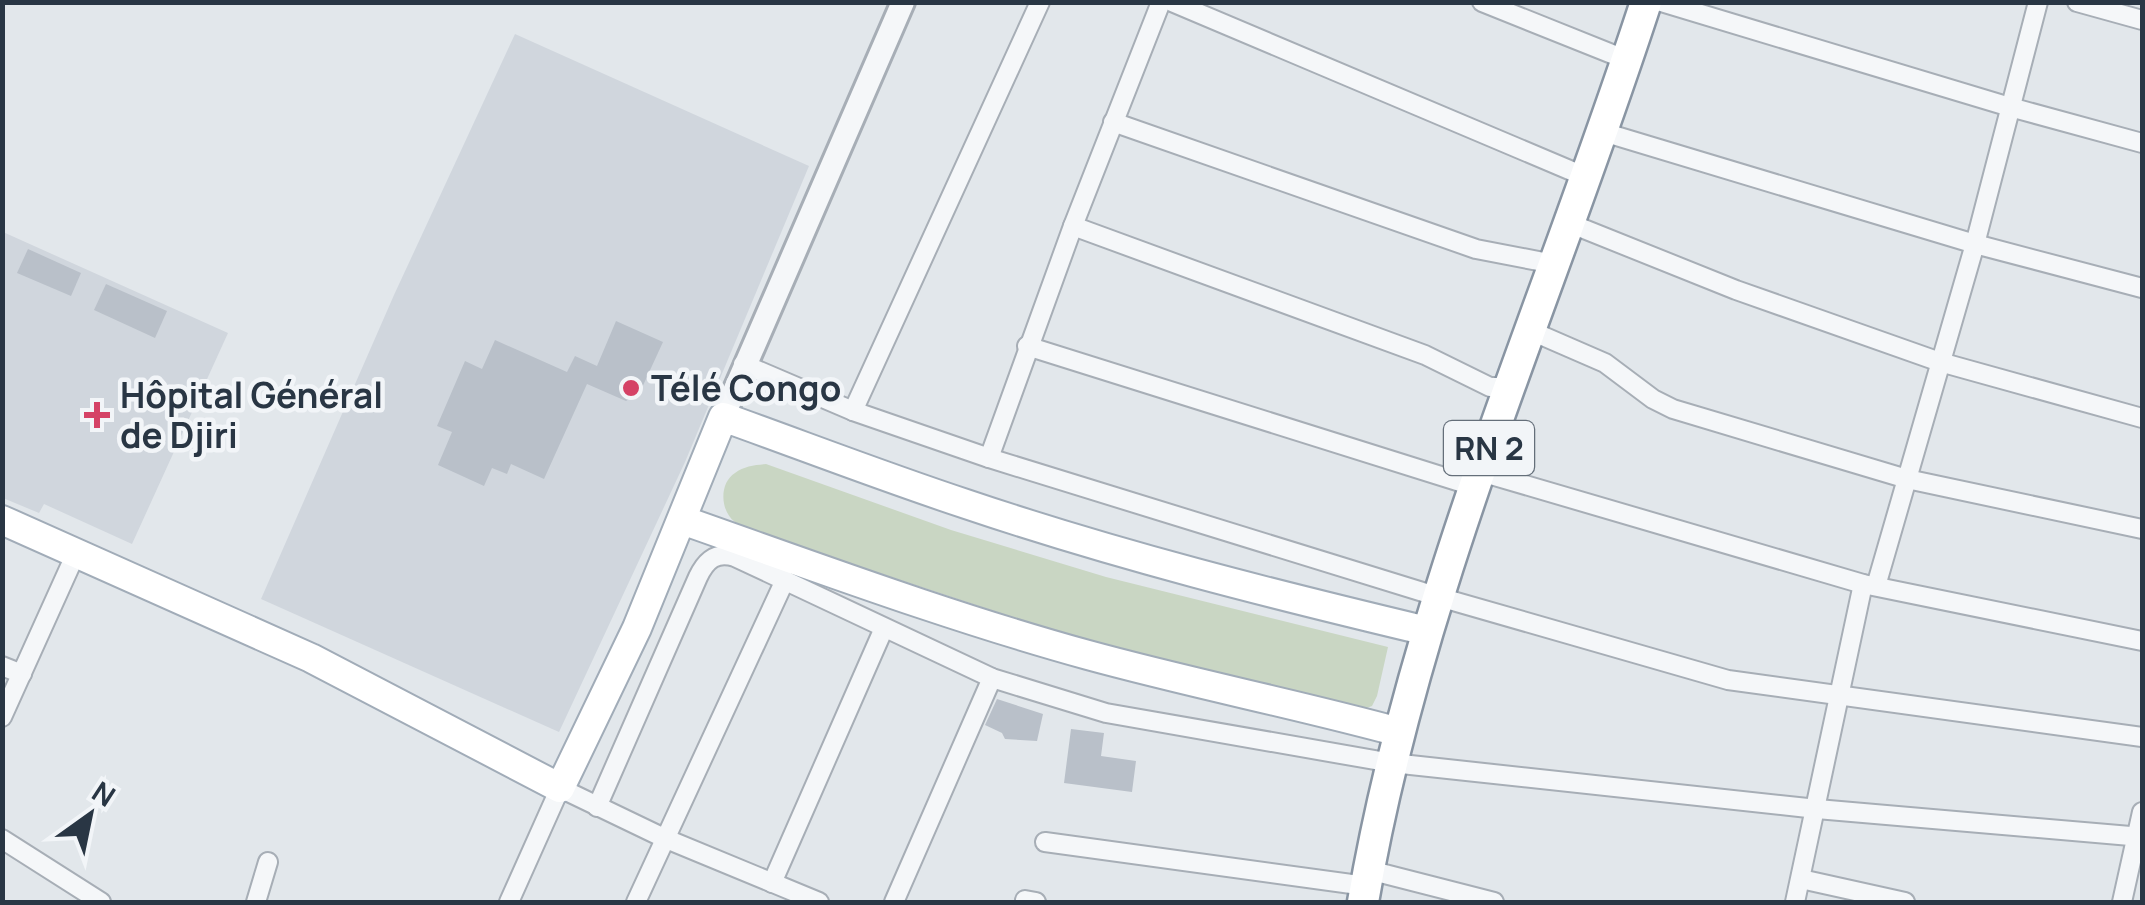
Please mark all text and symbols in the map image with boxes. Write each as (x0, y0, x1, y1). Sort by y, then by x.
place label: Télé Congo (651, 364, 841, 412)
place label: Hôpital Général de Djiri (120, 371, 383, 459)
marker: Télé Congo (620, 377, 642, 399)
marker: Hôpital Général de Djiri (84, 402, 110, 428)
road number: RN 2 (1444, 421, 1534, 475)
north arrow (40, 765, 140, 865)
text: N (85, 772, 123, 815)

